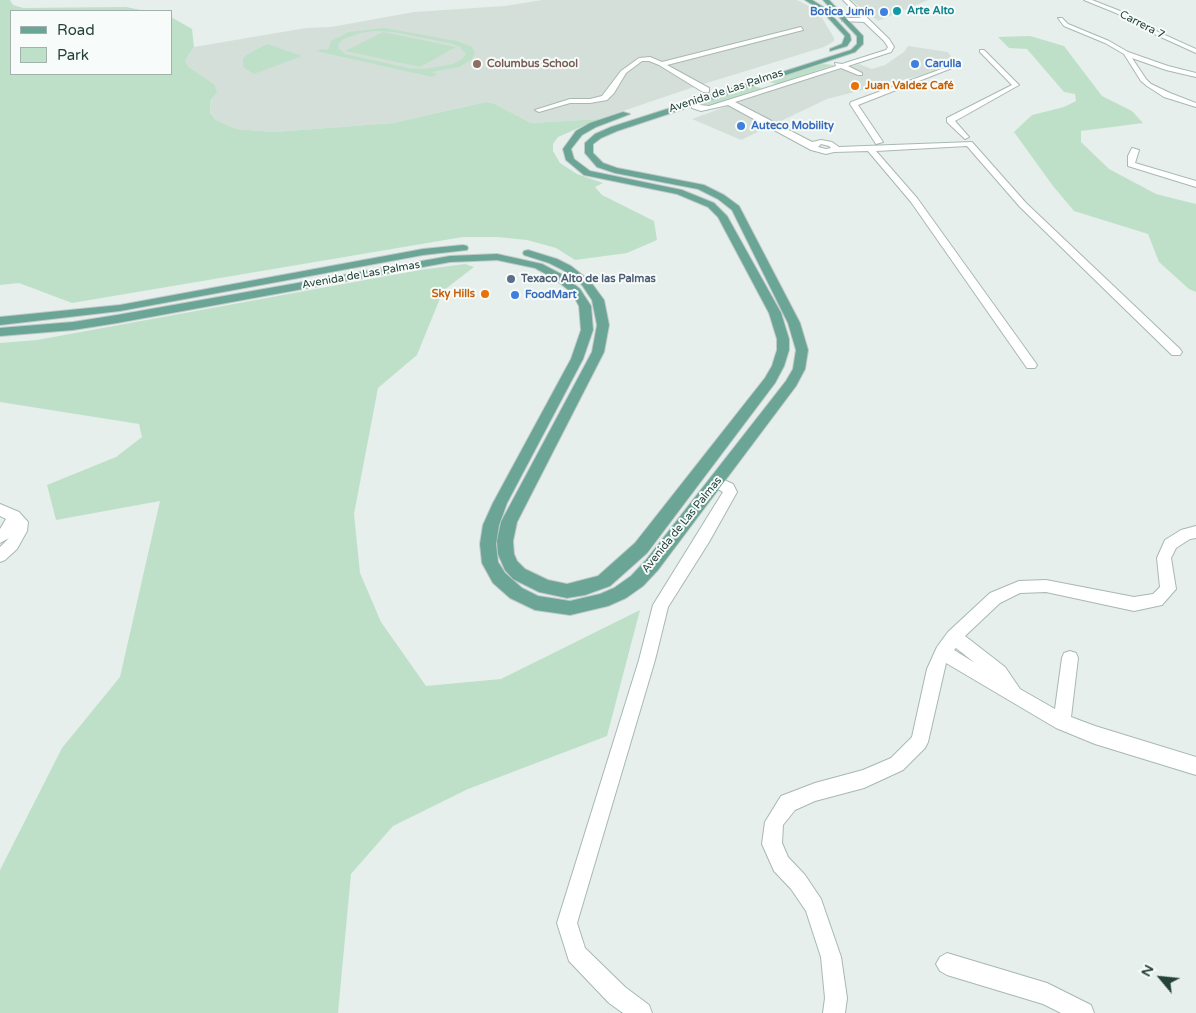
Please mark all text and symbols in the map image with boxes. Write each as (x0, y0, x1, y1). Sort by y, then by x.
place label: Arte Alto (907, 4, 954, 18)
place label: Botica Junín (810, 5, 874, 19)
marker: Arte Alto (891, 5, 903, 17)
marker: Botica Junín (878, 6, 890, 18)
street label: Carrera 7 (1117, 8, 1167, 42)
legend (10, 10, 172, 75)
text: Road (57, 21, 95, 39)
text: Park (57, 46, 89, 64)
place label: Columbus School (487, 57, 578, 71)
place label: Carulla (925, 57, 961, 71)
marker: Columbus School (471, 58, 483, 70)
marker: Carulla (909, 58, 921, 70)
street label: Avenida de Las Palmas (667, 66, 785, 116)
place label: Juan Valdez Café (865, 79, 954, 93)
marker: Juan Valdez Café (849, 80, 861, 92)
place label: Auteco Mobility (751, 119, 834, 133)
marker: Auteco Mobility (735, 120, 747, 132)
street label: Avenida de Las Palmas (301, 258, 421, 292)
place label: Texaco Alto de las Palmas (521, 272, 656, 286)
marker: Texaco Alto de las Palmas (505, 273, 517, 285)
place label: Sky Hills (432, 287, 475, 301)
marker: Sky Hills (479, 288, 491, 300)
place label: FoodMart (525, 288, 577, 302)
marker: FoodMart (509, 289, 521, 301)
street label: Avenida de Las Palmas (639, 474, 725, 576)
north arrow (1136, 953, 1186, 1003)
text: N (1137, 962, 1157, 980)

